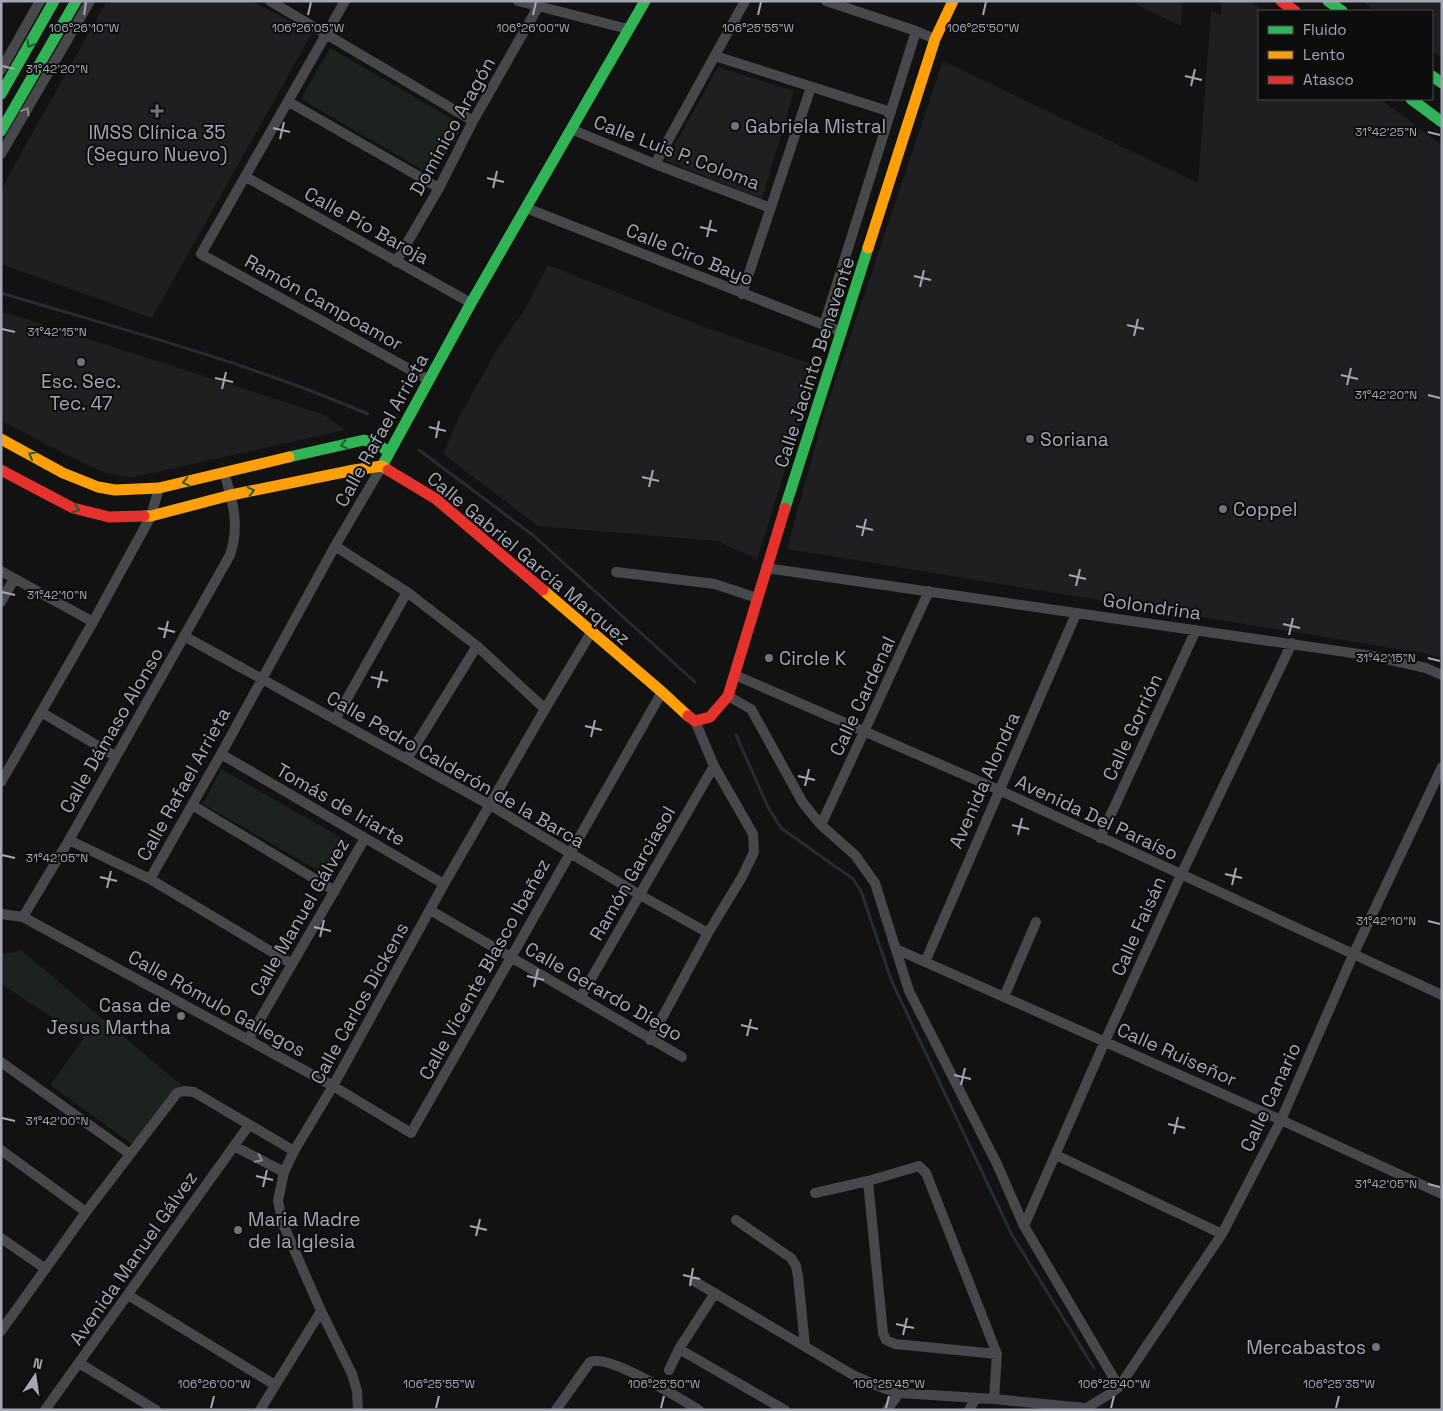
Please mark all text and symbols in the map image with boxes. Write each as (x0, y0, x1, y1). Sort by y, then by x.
legend (1258, 10, 1433, 100)
text: 106°26'10"W (49, 20, 120, 36)
text: 106°26'05"W (272, 20, 345, 36)
text: 106°26'00"W (496, 20, 570, 36)
text: 106°25'55"W (722, 20, 795, 36)
text: 106°25'50"W (947, 20, 1020, 36)
text: Fluido (1303, 20, 1347, 39)
one-way arrow (26, 38, 36, 47)
text: Lento (1303, 45, 1345, 64)
street label: Dominico Aragón (404, 53, 501, 200)
text: 31°42'20"N (26, 61, 88, 77)
text: Atasco (1303, 70, 1354, 89)
marker: IMSS Clínica 35 (Seguro Nuevo) (150, 104, 164, 118)
one-way arrow (19, 108, 29, 117)
street label: Calle Luis P. Coloma (590, 109, 764, 196)
place label: Gabriela Mistral (745, 114, 886, 139)
place label: IMSS Clínica 35 (Seguro Nuevo) (87, 120, 227, 167)
marker: Gabriela Mistral (729, 120, 741, 132)
text: 31°42'25"N (1355, 124, 1417, 140)
street label: Calle Pío Baroja (300, 181, 434, 270)
street label: Calle Ciro Bayo (622, 217, 757, 291)
street label: Ramón Campoamor (240, 249, 407, 356)
street label: Calle Jacinto Benavente (769, 253, 860, 471)
text: 31°42'15"N (27, 324, 87, 340)
street label: Calle Rafael Arrieta (329, 349, 434, 511)
marker: Esc. Sec. Tec. 47 (75, 356, 87, 368)
place label: Esc. Sec. Tec. 47 (41, 369, 121, 416)
text: 31°42'20"N (1355, 387, 1417, 403)
place label: Soriana (1040, 427, 1109, 452)
marker: Soriana (1024, 433, 1036, 445)
one-way arrow (340, 439, 349, 450)
one-way arrow (28, 452, 37, 462)
street label: Calle Gabriel García Marquez (422, 466, 635, 651)
one-way arrow (182, 476, 191, 487)
one-way arrow (247, 486, 256, 497)
place label: Coppel (1233, 497, 1297, 522)
one-way arrow (71, 503, 79, 513)
marker: Coppel (1217, 503, 1229, 515)
text: 31°42'10"N (27, 587, 87, 603)
street label: Golondrina (1101, 587, 1203, 626)
street label: Calle Cardenal (824, 632, 901, 760)
street label: Calle Dámaso Alonso (54, 643, 169, 818)
place label: Circle K (779, 646, 847, 671)
text: 31°42'15"N (1356, 650, 1416, 666)
marker: Circle K (763, 652, 775, 664)
street label: Calle Gorrión (1097, 670, 1168, 785)
street label: Calle Pedro Calderón de la Barca (322, 685, 590, 854)
street label: Calle Rafael Arrieta (131, 703, 236, 865)
street label: Avenida Alondra (943, 708, 1026, 852)
street label: Tomás de Iriarte (271, 757, 410, 852)
street label: Avenida Del Paraíso (1011, 769, 1182, 866)
street label: Ramón Garciasol (584, 802, 681, 945)
street label: Calle Manuel Gálvez (244, 834, 355, 1001)
text: 31°42'05"N (26, 850, 88, 866)
street label: Calle Vicente Blasco Ibañez (413, 854, 556, 1084)
street label: Calle Faisán (1105, 872, 1172, 980)
text: 31°42'10"N (1356, 913, 1416, 929)
street label: Calle Carlos Dickens (305, 918, 414, 1089)
street label: Calle Gerardo Diego (520, 936, 687, 1047)
street label: Calle Rómulo Gallegos (124, 944, 310, 1063)
place label: Casa de Jesus Martha (47, 993, 171, 1040)
marker: Casa de Jesus Martha (175, 1010, 187, 1022)
street label: Calle Ruiseñor (1113, 1017, 1241, 1092)
street label: Calle Canario (1234, 1039, 1307, 1156)
text: 31°42'00"N (26, 1113, 88, 1129)
one-way arrow (254, 1153, 263, 1163)
street label: Avenida Manuel Gálvez (64, 1166, 203, 1350)
text: 31°42'05"N (1355, 1176, 1417, 1192)
place label: Maria Madre de la Iglesia (248, 1207, 360, 1254)
marker: Maria Madre de la Iglesia (232, 1224, 244, 1236)
place label: Mercabastos (1246, 1335, 1366, 1360)
marker: Mercabastos (1370, 1341, 1382, 1353)
north arrow (10, 1351, 60, 1401)
text: N (31, 1354, 45, 1373)
text: 106°26'00"W (177, 1376, 251, 1392)
text: 106°25'55"W (403, 1376, 476, 1392)
text: 106°25'50"W (628, 1376, 701, 1392)
text: 106°25'45"W (853, 1376, 925, 1392)
text: 106°25'40"W (1078, 1376, 1151, 1392)
text: 106°25'35"W (1303, 1376, 1376, 1392)

